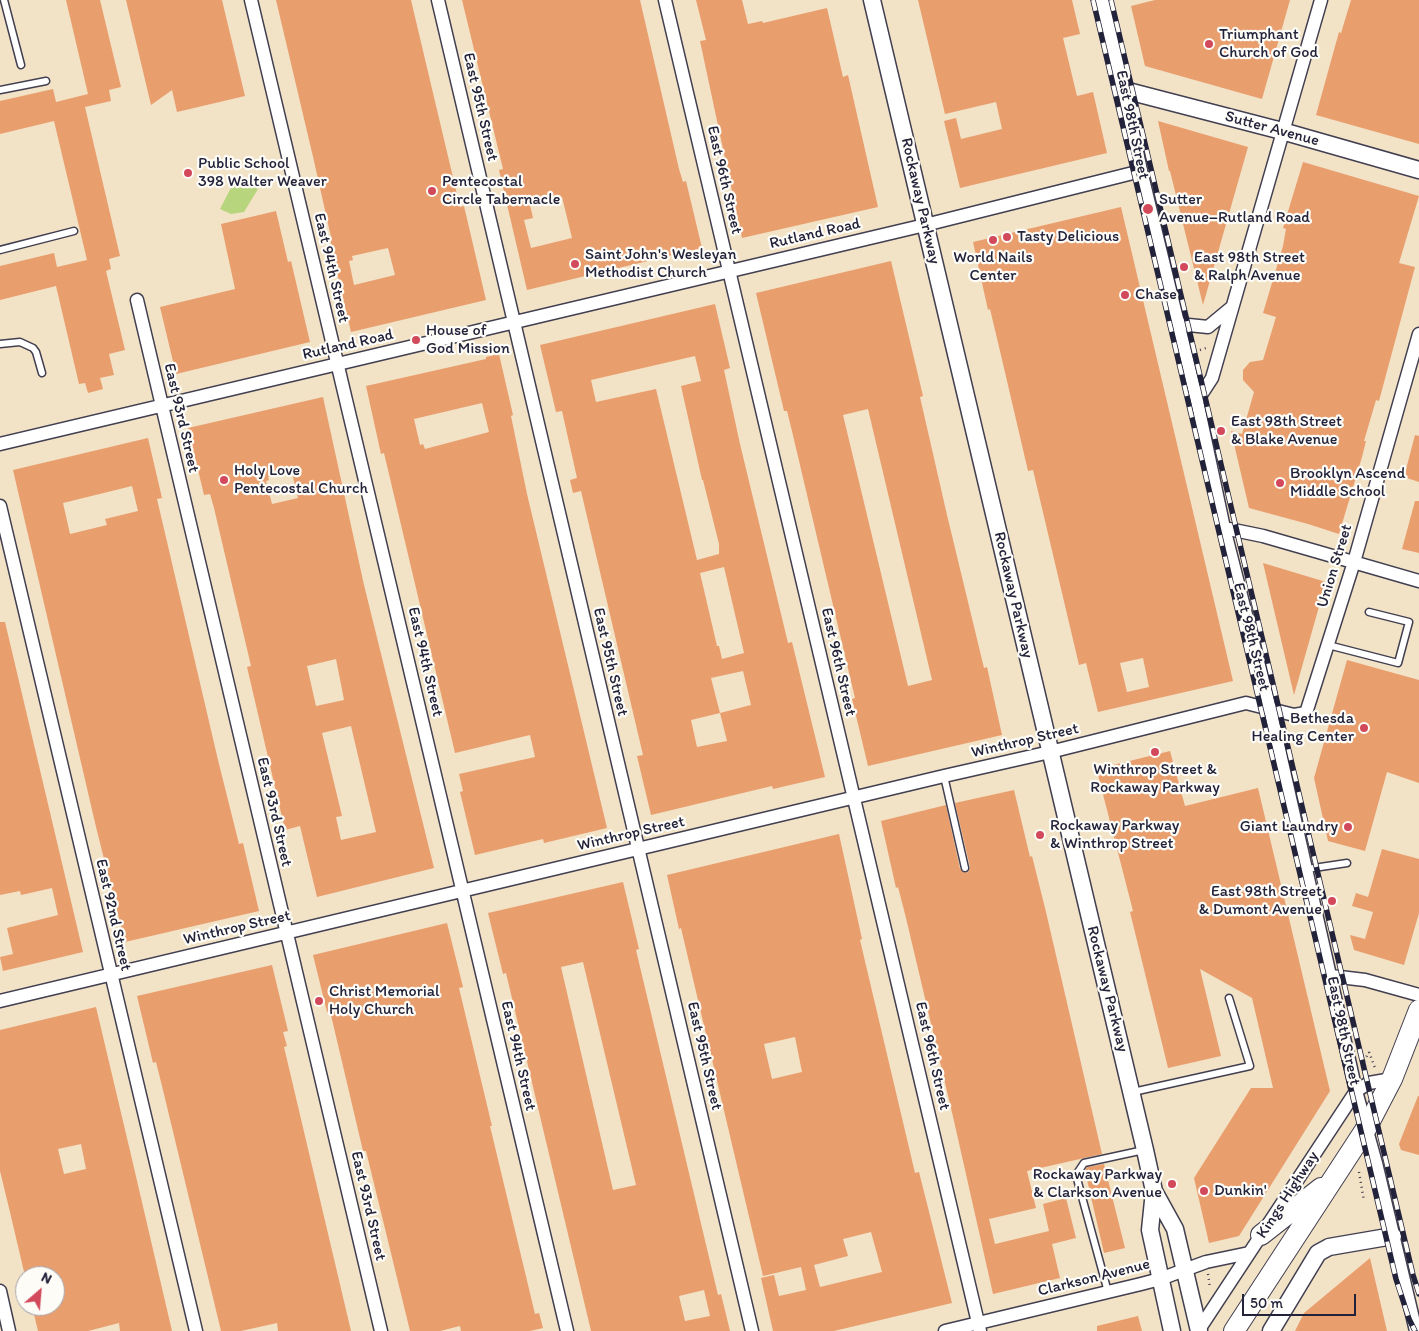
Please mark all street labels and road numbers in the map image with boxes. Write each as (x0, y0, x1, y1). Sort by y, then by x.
street label: East 95th Street (458, 51, 502, 163)
street label: East 98th Street (1111, 69, 1153, 181)
street label: Sutter Avenue (1223, 107, 1321, 151)
street label: East 96th Street (702, 124, 746, 236)
street label: Rockaway Parkway (896, 136, 944, 266)
street label: East 94th Street (309, 211, 353, 325)
street label: Rutland Road (768, 214, 862, 254)
street label: Rutland Road (301, 325, 395, 365)
street label: East 93rd Street (159, 361, 203, 475)
street label: Union Street (1313, 522, 1357, 610)
street label: Rockaway Parkway (989, 530, 1037, 660)
street label: East 98th Street (1228, 581, 1274, 693)
street label: East 94th Street (403, 605, 447, 719)
street label: East 95th Street (588, 606, 632, 718)
street label: East 96th Street (816, 606, 860, 718)
street label: Winthrop Street (969, 719, 1081, 763)
street label: East 93rd Street (252, 755, 296, 869)
street label: Winthrop Street (575, 812, 687, 856)
street label: East 92nd Street (91, 857, 135, 973)
street label: Winthrop Street (181, 906, 293, 950)
street label: Rockaway Parkway (1082, 924, 1132, 1054)
street label: East 98th Street (1322, 975, 1364, 1087)
street label: East 94th Street (496, 999, 540, 1113)
street label: East 95th Street (682, 1000, 726, 1112)
street label: East 96th Street (910, 1000, 954, 1112)
street label: Kings Highway (1253, 1148, 1323, 1242)
street label: East 93rd Street (346, 1149, 390, 1263)
street label: Clarkson Avenue (1036, 1255, 1152, 1301)

